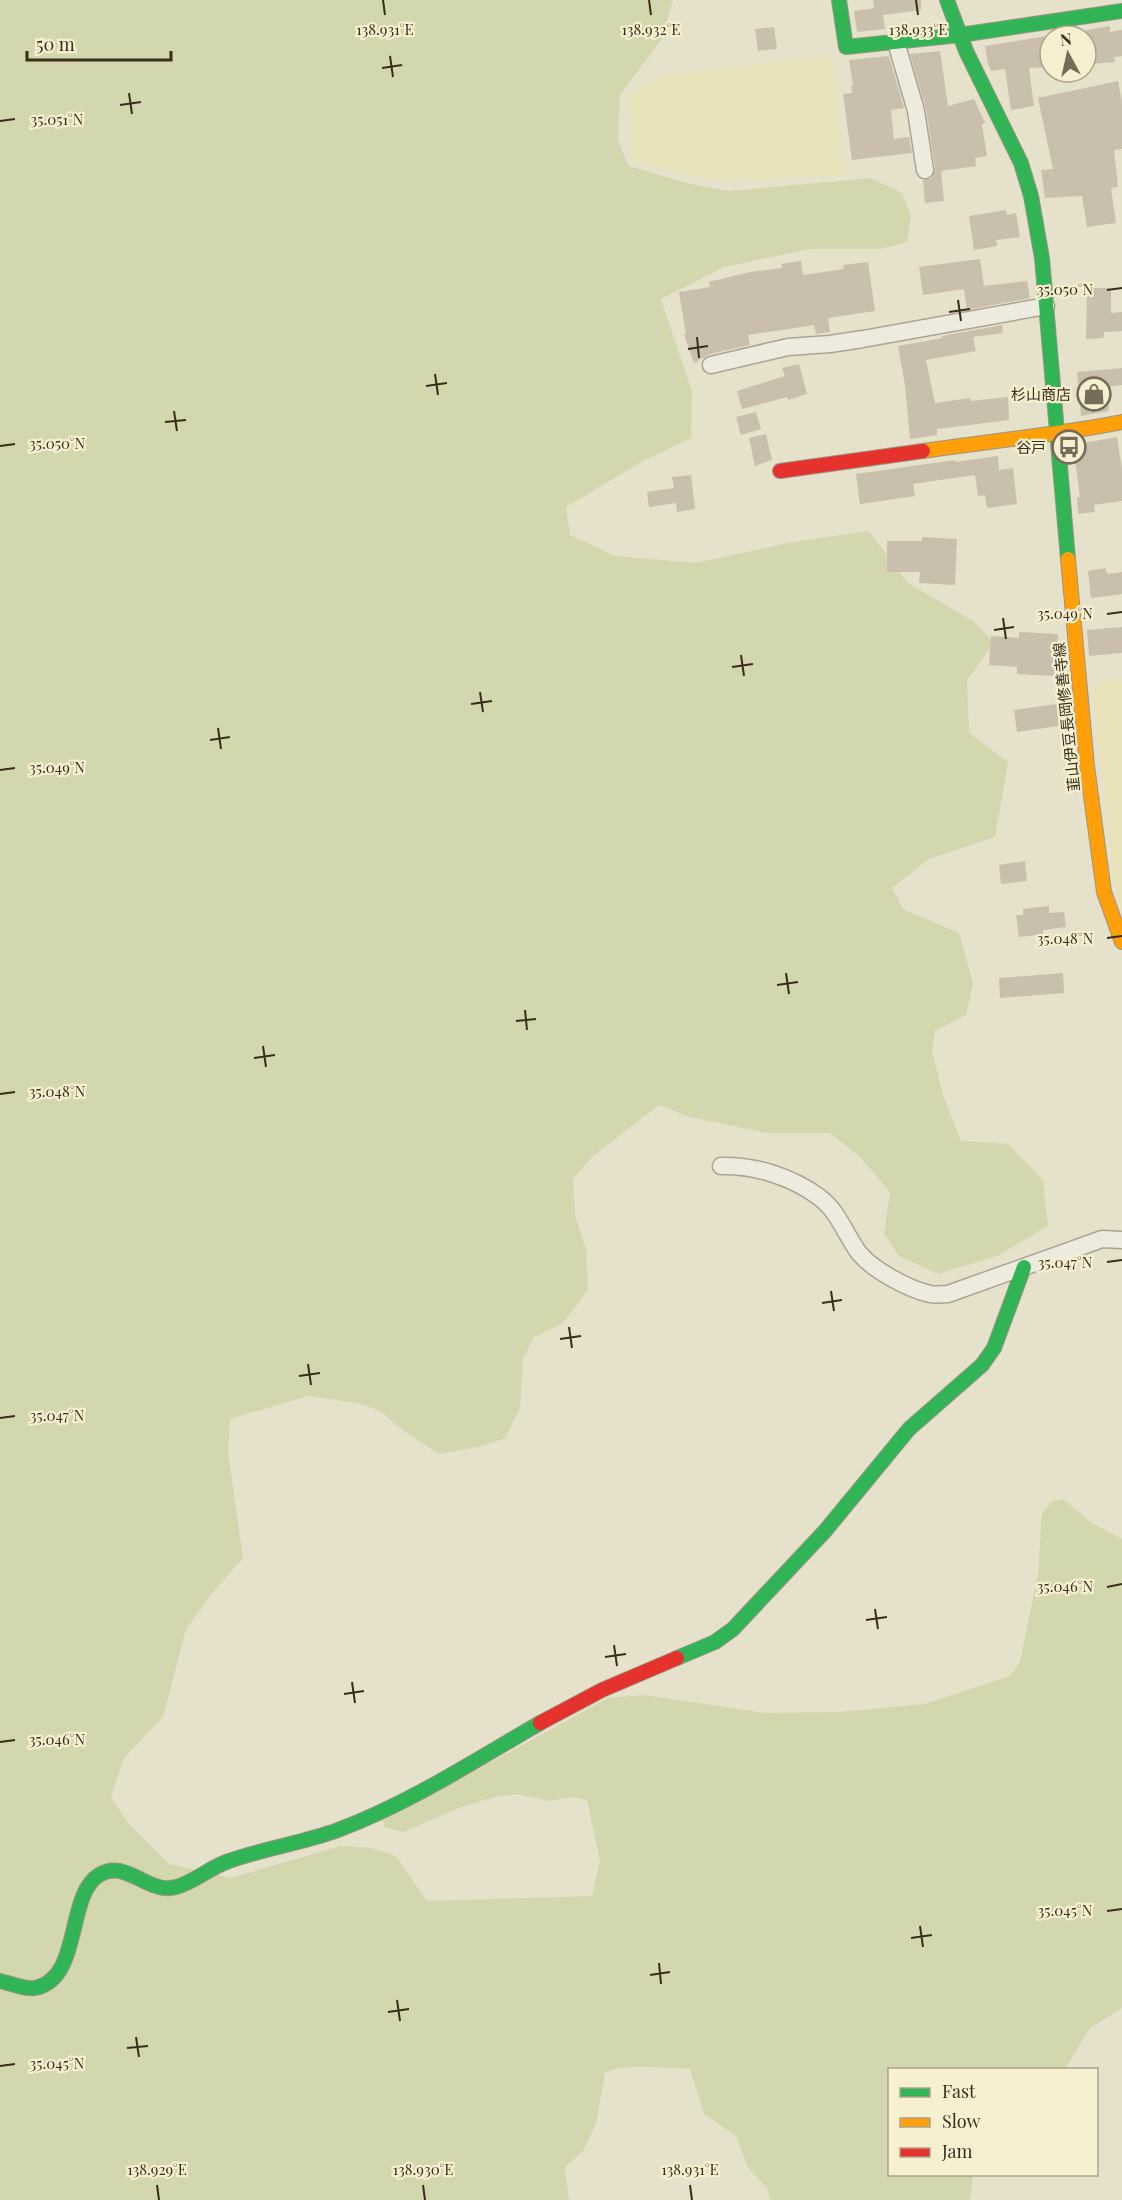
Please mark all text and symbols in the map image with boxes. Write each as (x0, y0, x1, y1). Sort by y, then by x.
text: 138.931°E (356, 19, 414, 39)
text: 138.932°E (621, 19, 681, 39)
text: 138.933°E (889, 19, 947, 39)
scale bar (27, 24, 171, 62)
north arrow (1038, 24, 1098, 84)
text: N (1059, 27, 1073, 50)
text: 50 m (36, 32, 75, 56)
text: 35.051°N (31, 109, 84, 129)
text: 35.050°N (1037, 279, 1093, 299)
shop icon: 杉山商店 (1076, 376, 1112, 412)
place label: 杉山商店 (1011, 384, 1071, 404)
bus stop icon: 谷戸 (1051, 429, 1087, 465)
text: 35.050°N (29, 433, 85, 453)
place label: 谷戸 (1016, 437, 1046, 457)
text: 35.049°N (1037, 603, 1093, 623)
street label: 韮山伊豆長岡修善寺線 (1048, 641, 1084, 793)
text: 35.049°N (29, 757, 85, 777)
text: 35.048°N (1037, 928, 1094, 948)
text: 35.048°N (29, 1081, 86, 1101)
text: 35.047°N (1038, 1252, 1093, 1272)
text: 35.047°N (30, 1405, 85, 1425)
text: 35.046°N (1037, 1576, 1094, 1596)
text: 35.046°N (29, 1729, 86, 1749)
text: 35.045°N (1038, 1900, 1093, 1920)
text: 35.045°N (30, 2053, 85, 2073)
legend (888, 2068, 1098, 2176)
text: Fast (942, 2079, 976, 2103)
text: Slow (942, 2109, 980, 2133)
text: Jam (941, 2139, 972, 2163)
text: 138.929°E (127, 2159, 187, 2179)
text: 138.930°E (393, 2159, 453, 2179)
text: 138.931°E (661, 2159, 719, 2179)

